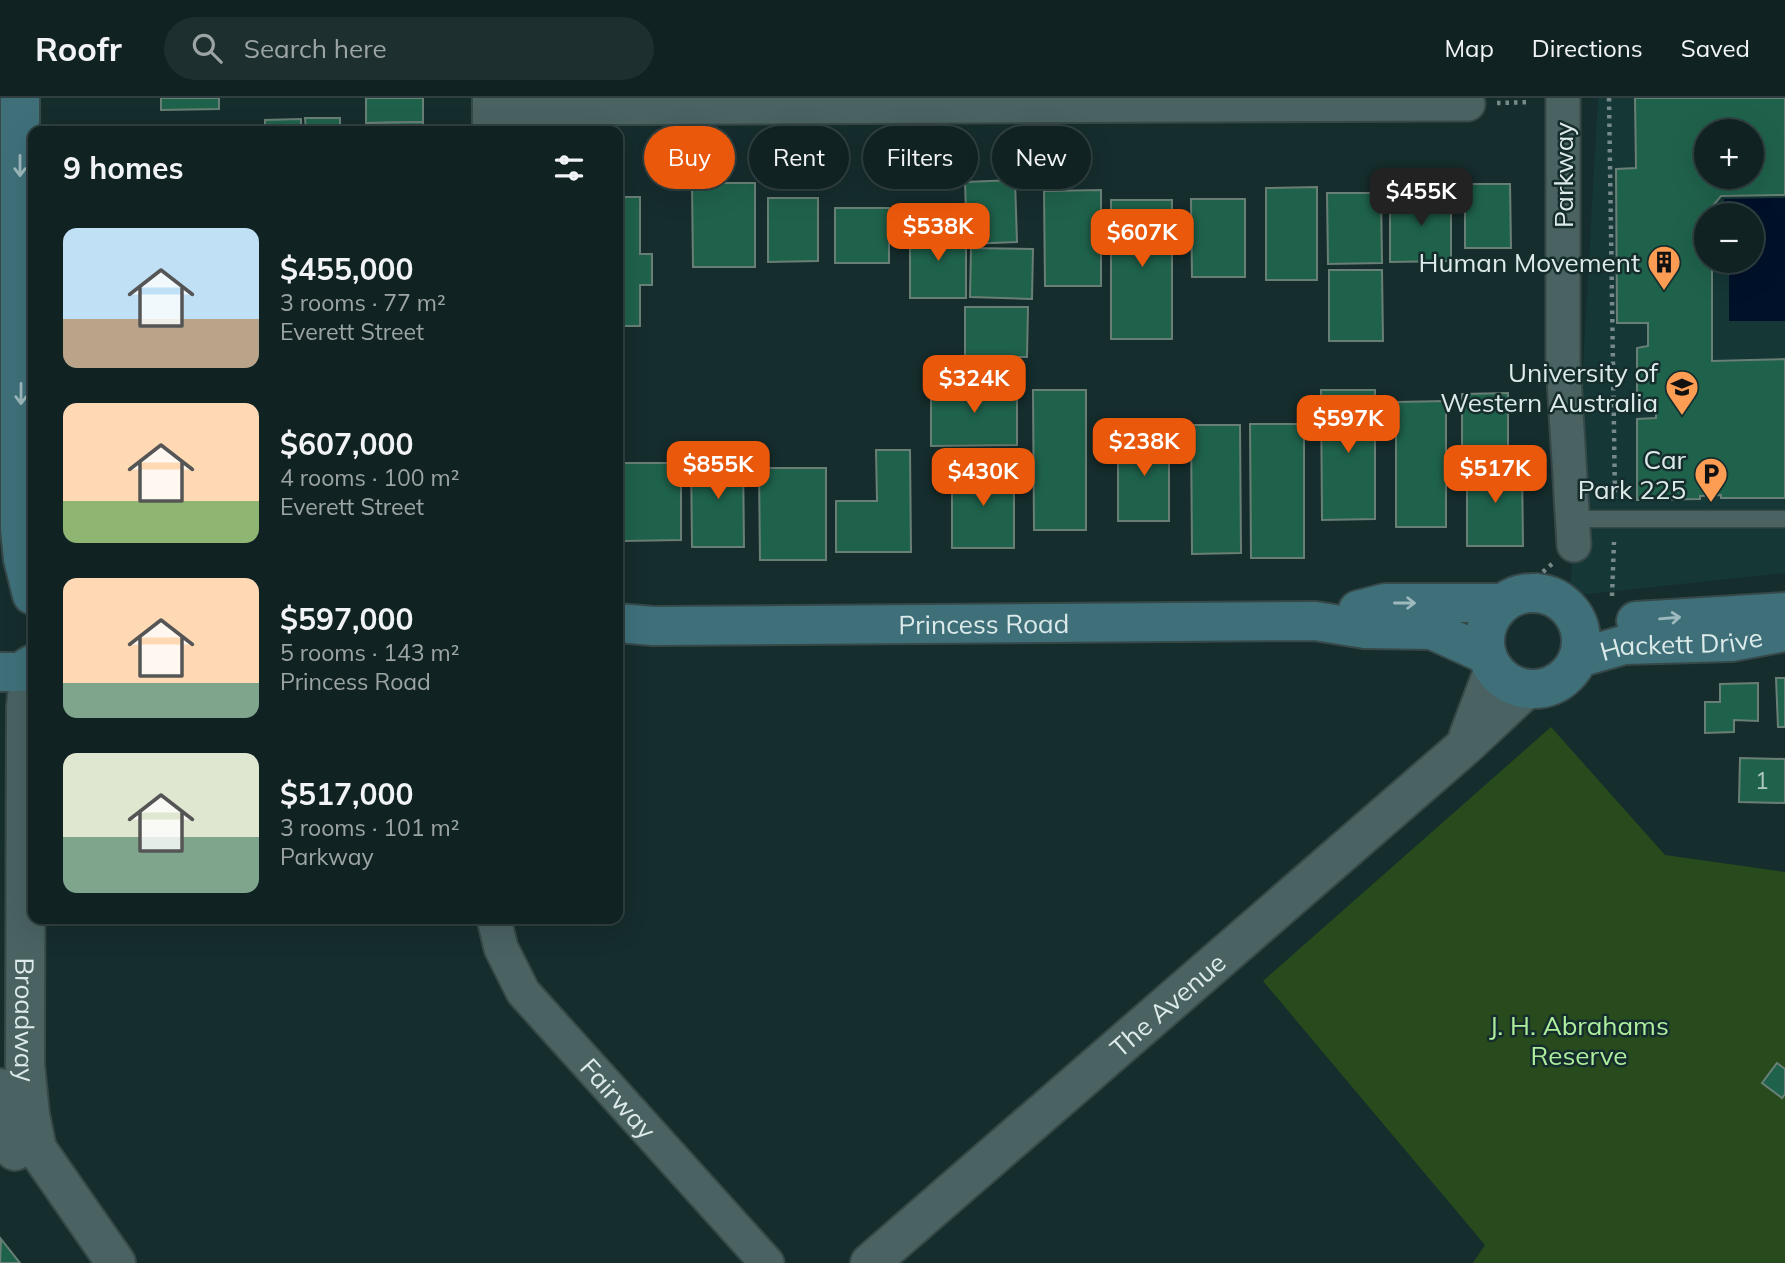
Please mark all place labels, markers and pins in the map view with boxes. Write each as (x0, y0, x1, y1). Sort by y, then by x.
pin: $455K (1372, 169, 1470, 228)
pin: $538K (889, 204, 987, 263)
pin: $607K (1093, 209, 1191, 269)
building icon: Human Movement (1645, 243, 1683, 292)
place label: Human Movement (1419, 246, 1640, 279)
pin: $324K (925, 356, 1023, 415)
place label: University of Western Australia (1440, 356, 1659, 419)
school or university icon: University of Western Australia (1663, 368, 1701, 417)
pin: $597K (1299, 396, 1397, 455)
pin: $238K (1095, 418, 1193, 478)
pin: $855K (669, 442, 767, 501)
place label: Car Park 225 (1578, 443, 1687, 506)
pin: $517K (1446, 446, 1544, 505)
pin: $430K (934, 448, 1032, 508)
parking icon: Car Park 225 (1692, 455, 1730, 504)

